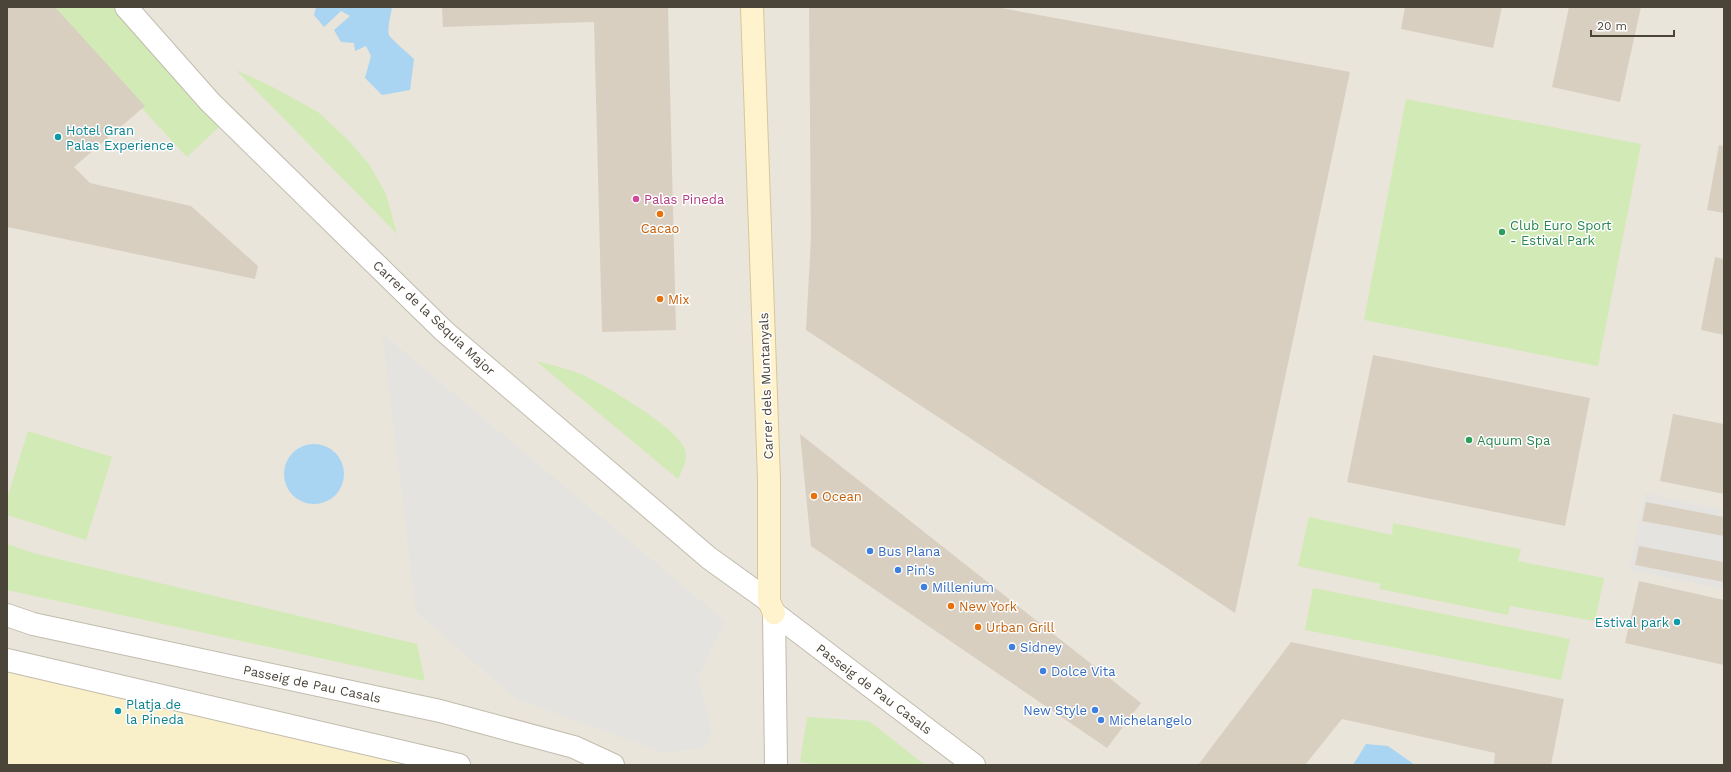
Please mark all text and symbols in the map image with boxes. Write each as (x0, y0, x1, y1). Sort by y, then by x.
scale bar (1591, 12, 1674, 38)
text: 20 m (1597, 19, 1627, 33)
place label: Hotel Gran Palas Experience (66, 123, 174, 153)
marker: Hotel Gran Palas Experience (53, 132, 63, 142)
place label: Palas Pineda (644, 192, 725, 207)
marker: Palas Pineda (631, 194, 641, 204)
marker: Cacao (655, 209, 665, 219)
place label: Club Euro Sport - Estival Park (1510, 218, 1612, 248)
place label: Cacao (641, 221, 680, 236)
marker: Club Euro Sport - Estival Park (1497, 227, 1507, 237)
street label: Carrer de la Sèquia Major (370, 258, 498, 378)
place label: Mix (668, 292, 690, 307)
marker: Mix (655, 294, 665, 304)
street label: Carrer dels Muntanyals (756, 312, 776, 460)
place label: Aquum Spa (1477, 433, 1551, 448)
marker: Aquum Spa (1464, 435, 1474, 445)
place label: Ocean (822, 489, 862, 504)
marker: Ocean (809, 491, 819, 501)
place label: Bus Plana (878, 544, 941, 559)
marker: Bus Plana (865, 546, 875, 556)
place label: Pin's (906, 563, 935, 578)
marker: Pin's (893, 565, 903, 575)
place label: Millenium (932, 580, 994, 595)
marker: Millenium (919, 582, 929, 592)
place label: New York (959, 599, 1018, 614)
marker: New York (946, 601, 956, 611)
place label: Estival park (1595, 615, 1670, 630)
marker: Estival park (1672, 617, 1682, 627)
place label: Urban Grill (986, 620, 1055, 635)
marker: Urban Grill (973, 622, 983, 632)
place label: Sidney (1020, 640, 1062, 655)
street label: Passeig de Pau Casals (813, 641, 935, 737)
marker: Sidney (1007, 642, 1017, 652)
street label: Passeig de Pau Casals (242, 662, 382, 706)
place label: Dolce Vita (1051, 664, 1116, 679)
marker: Dolce Vita (1038, 666, 1048, 676)
place label: Platja de la Pineda (126, 697, 185, 727)
place label: New Style (1023, 703, 1087, 718)
marker: New Style (1090, 705, 1100, 715)
marker: Platja de la Pineda (113, 706, 123, 716)
place label: Michelangelo (1109, 713, 1192, 728)
marker: Michelangelo (1096, 715, 1106, 725)

